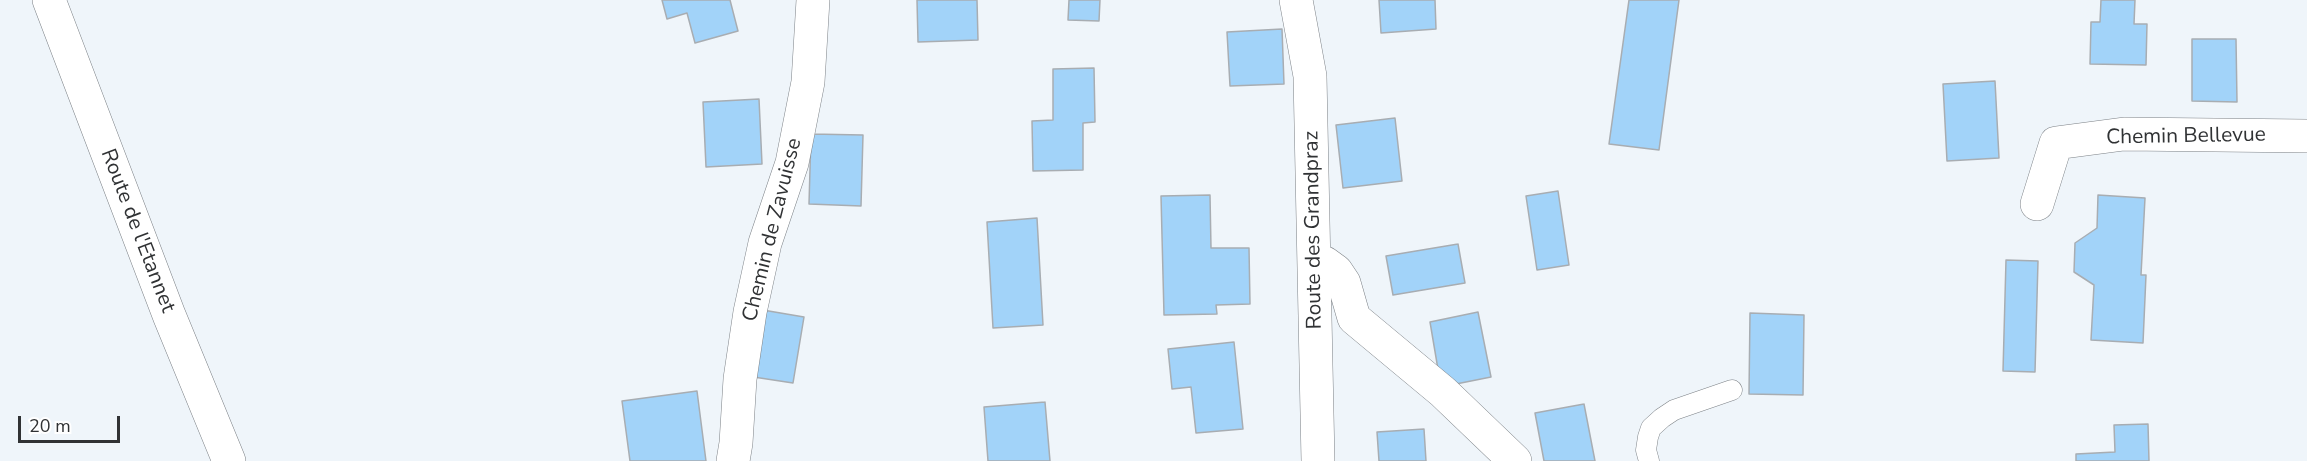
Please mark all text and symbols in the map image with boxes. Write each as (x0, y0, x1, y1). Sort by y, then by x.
street label: Chemin Bellevue (2106, 123, 2266, 151)
street label: Route des Grandpraz (1300, 131, 1328, 329)
street label: Chemin de Zavuisse (738, 136, 808, 324)
street label: Route de l'Etannet (94, 146, 180, 316)
scale bar (21, 404, 123, 442)
text: 20 m (29, 414, 71, 438)

